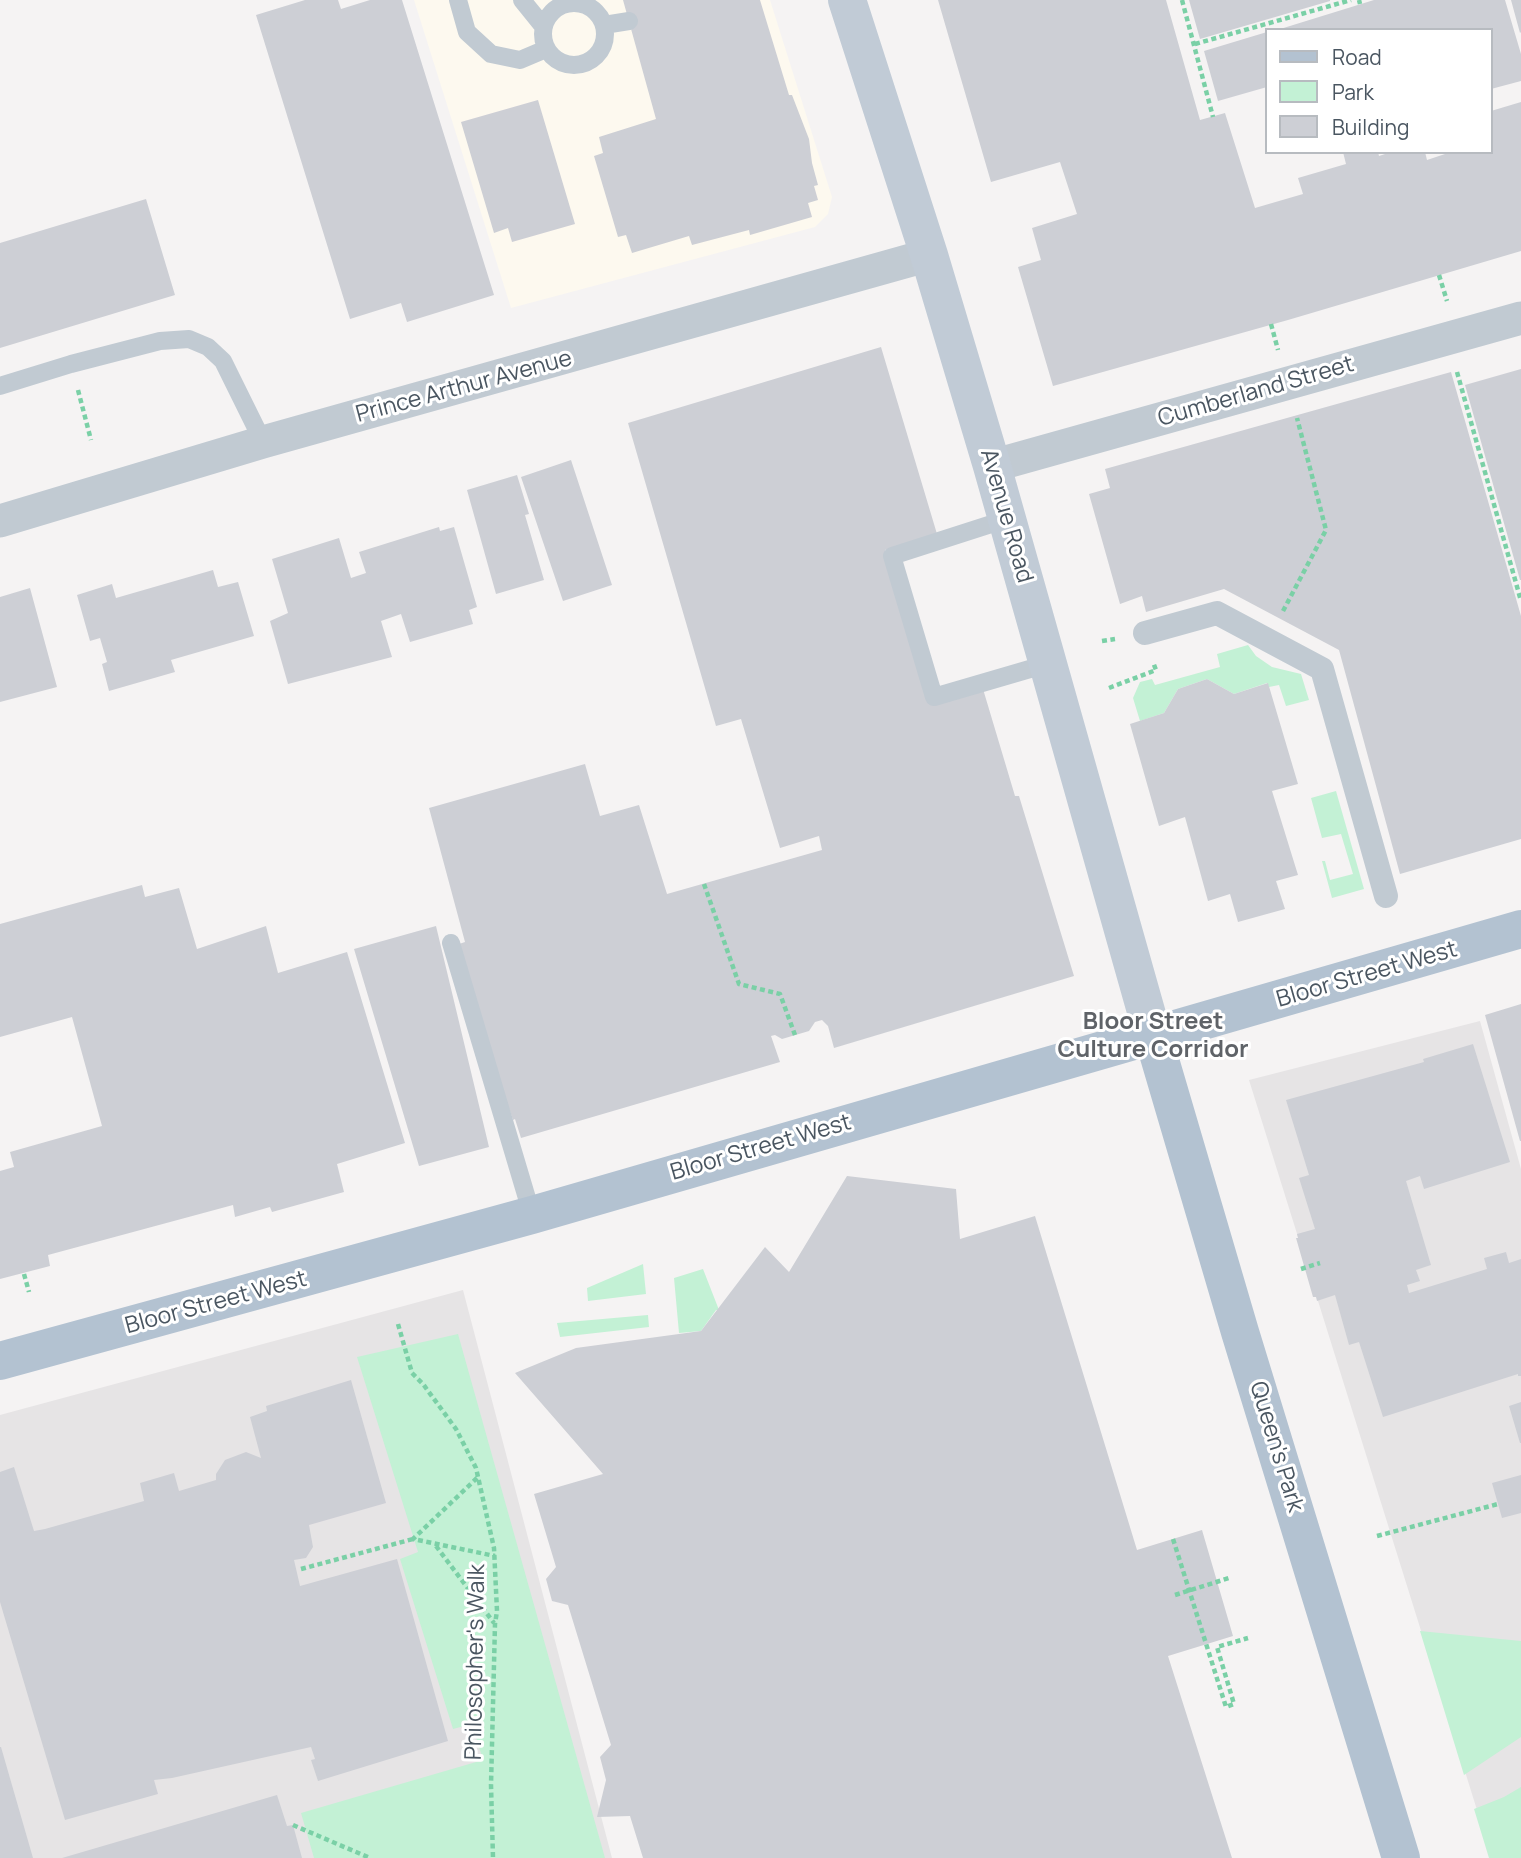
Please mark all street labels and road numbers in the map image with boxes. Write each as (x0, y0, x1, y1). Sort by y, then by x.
street label: Prince Arthur Avenue (353, 345, 575, 429)
street label: Cumberland Street (1155, 351, 1357, 433)
street label: Avenue Road (974, 446, 1038, 586)
street label: Bloor Street West (1274, 936, 1460, 1014)
street label: Bloor Street West (668, 1109, 854, 1187)
street label: Bloor Street West (122, 1266, 310, 1340)
street label: Queen's Park (1243, 1378, 1309, 1516)
street label: Philosopher's Walk (460, 1564, 492, 1760)

